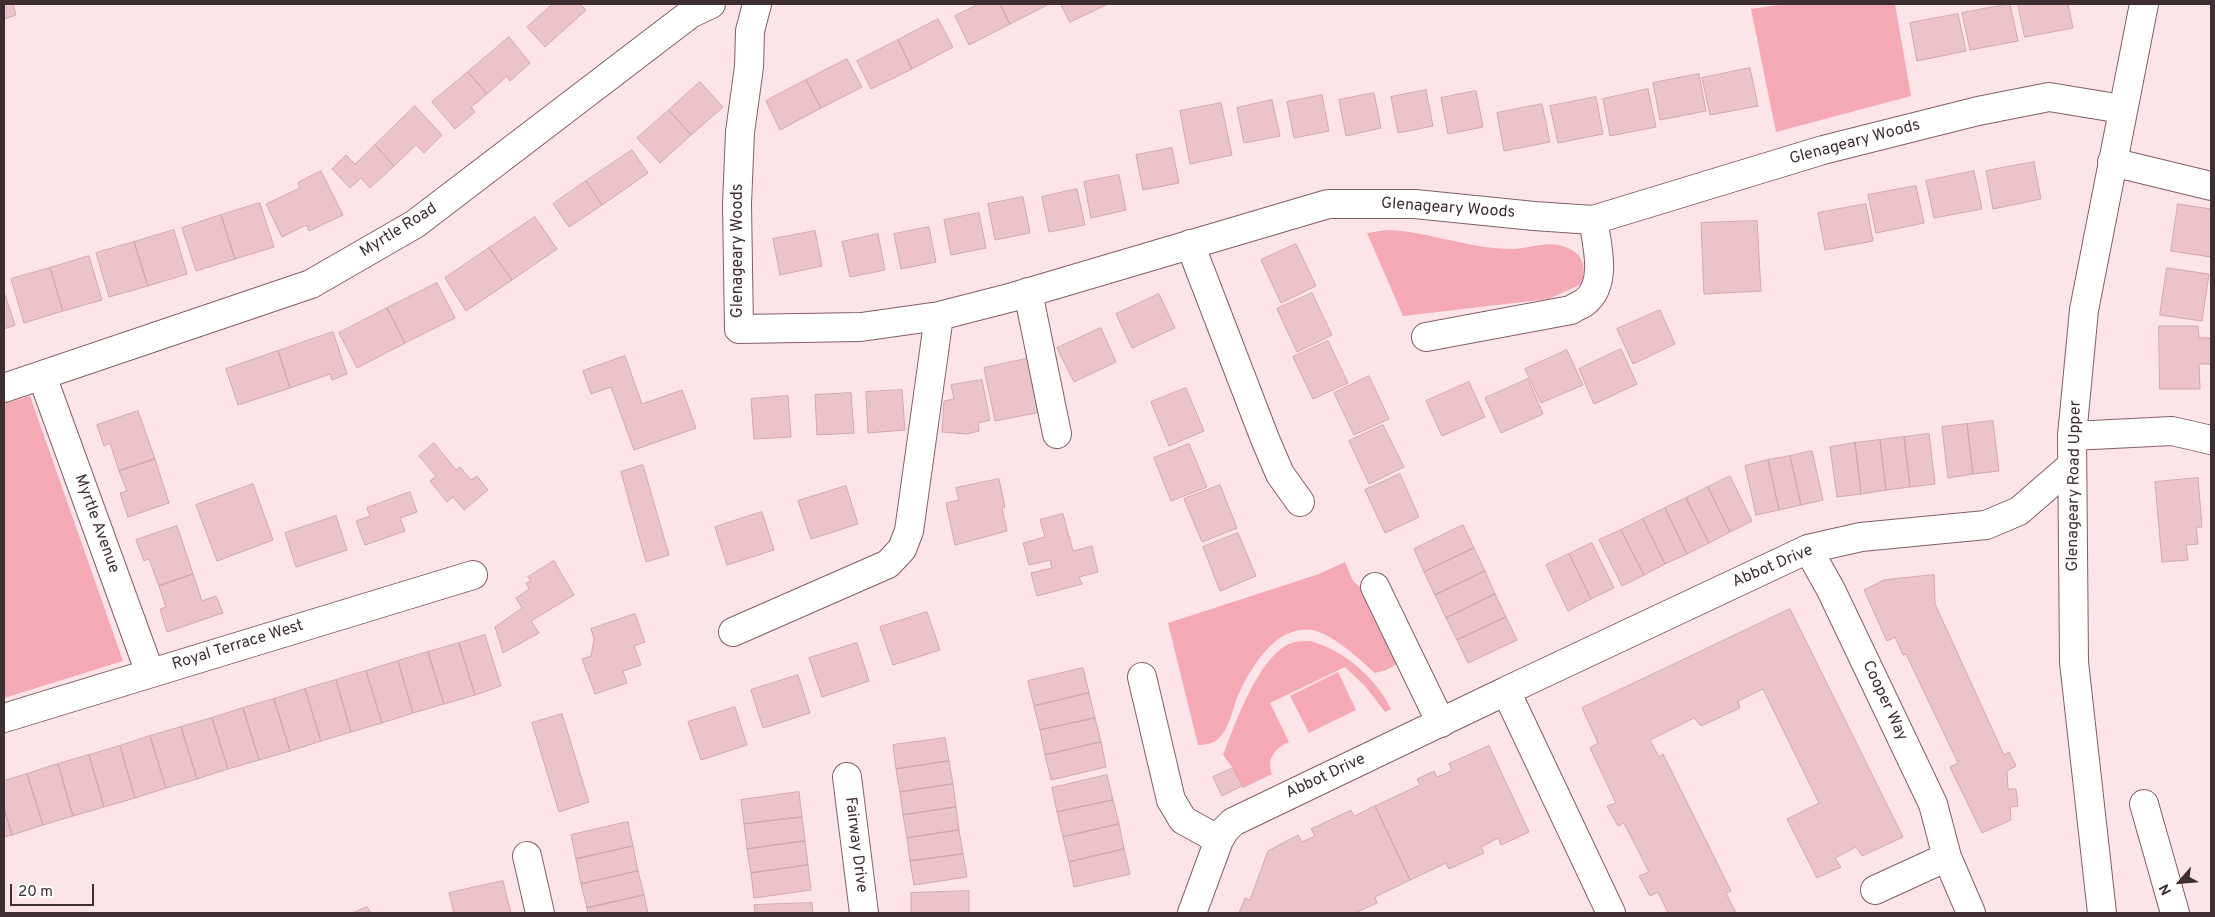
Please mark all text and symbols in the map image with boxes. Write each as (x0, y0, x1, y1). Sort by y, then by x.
street label: Glenageary Woods (1788, 116, 1922, 170)
street label: Glenageary Woods (729, 184, 749, 318)
street label: Glenageary Woods (1380, 195, 1516, 223)
street label: Myrtle Road (357, 200, 441, 262)
street label: Glenageary Road Upper (2064, 400, 2086, 572)
street label: Myrtle Avenue (69, 472, 123, 576)
street label: Abbot Drive (1730, 541, 1816, 593)
street label: Royal Terrace West (170, 617, 306, 675)
street label: Cooper Way (1857, 658, 1911, 744)
street label: Abbot Drive (1283, 750, 1369, 804)
street label: Fairway Drive (840, 796, 870, 894)
north arrow (2155, 857, 2205, 907)
scale bar (12, 874, 96, 906)
text: N (2156, 881, 2176, 897)
text: 20 m (18, 883, 53, 902)

